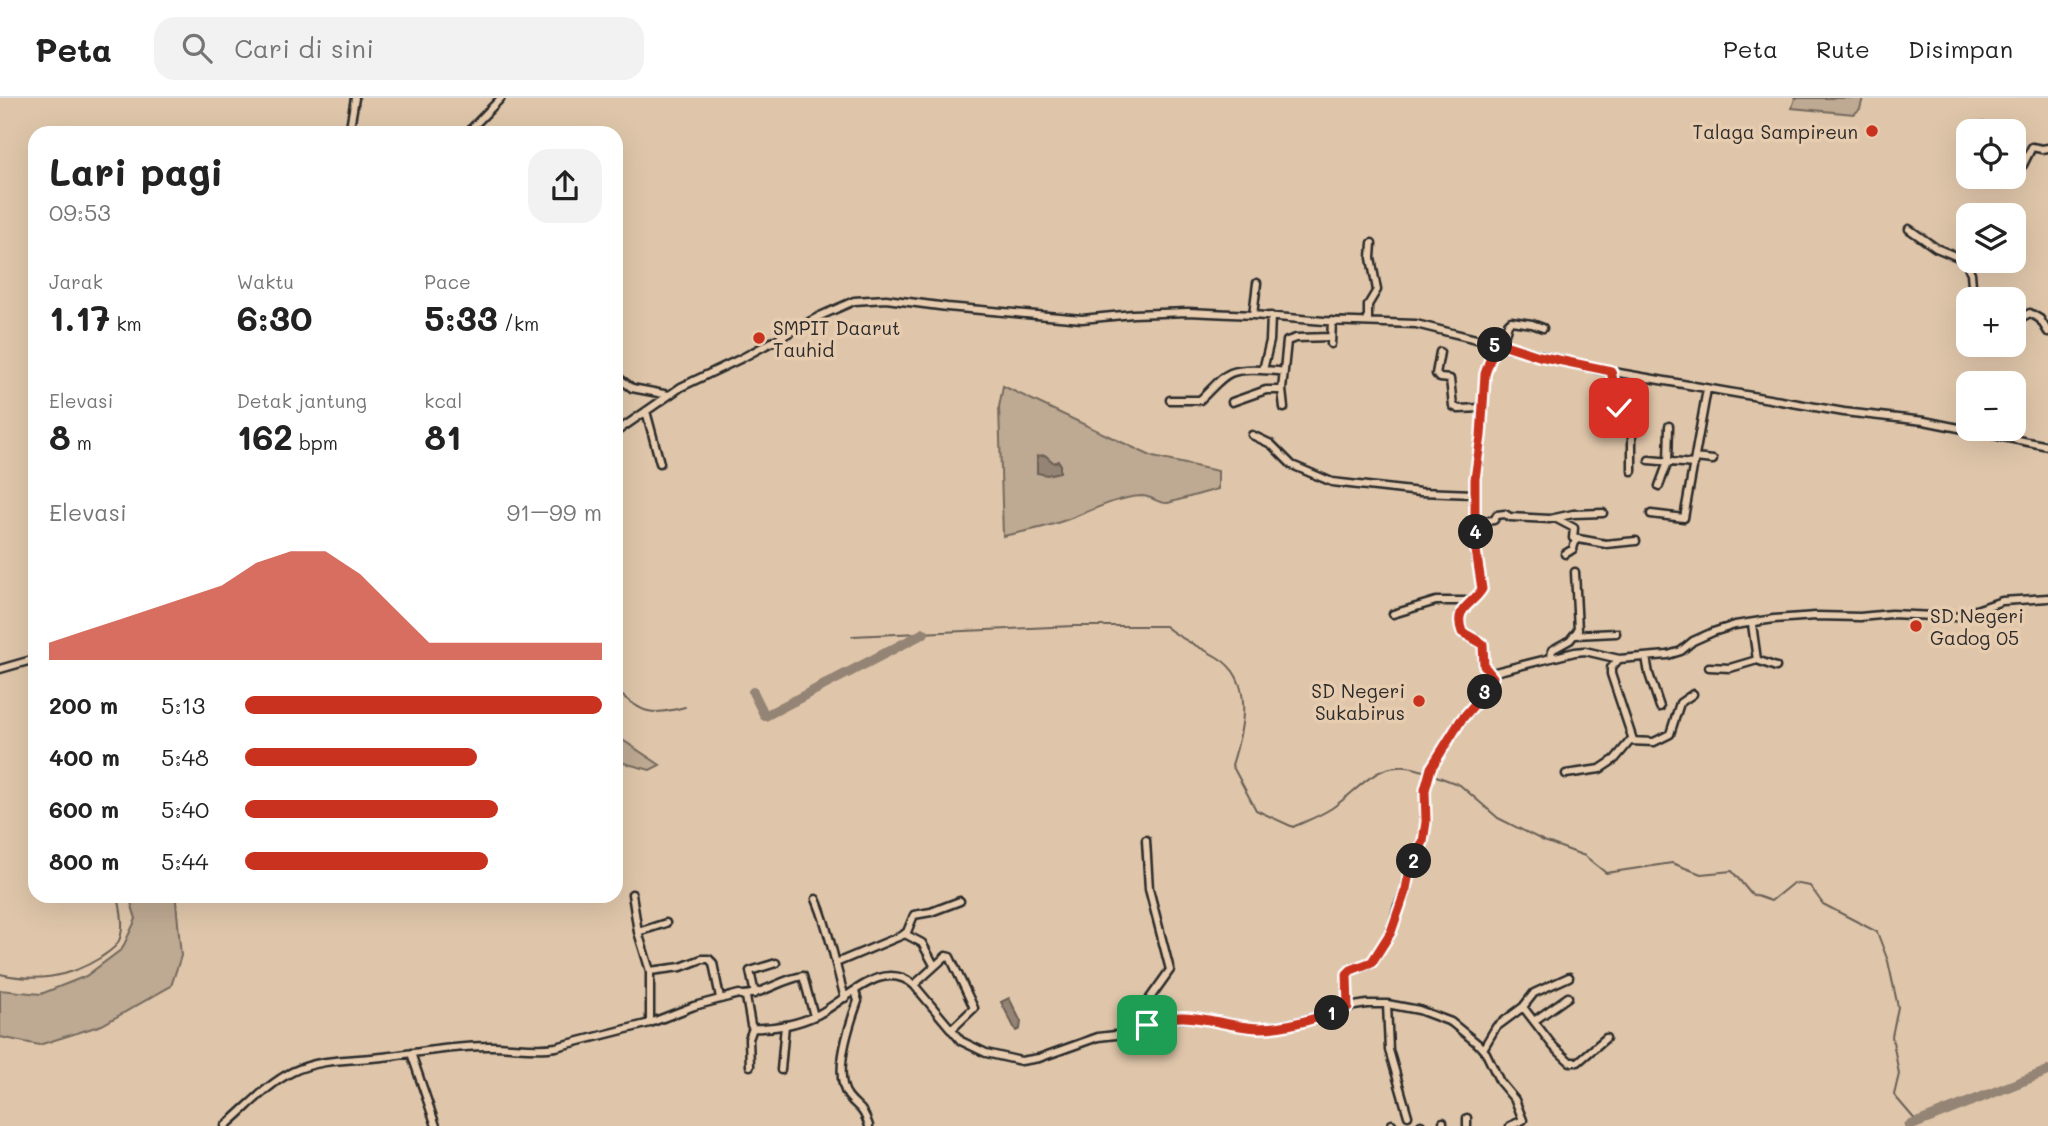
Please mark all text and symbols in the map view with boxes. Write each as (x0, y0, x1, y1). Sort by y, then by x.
search box (154, 17, 644, 80)
text: Peta (35, 27, 112, 70)
icon: search (178, 29, 216, 67)
text: Cari di sini (234, 31, 374, 65)
text: Peta (1723, 33, 1778, 64)
text: Rute (1816, 33, 1870, 64)
text: Disimpan (1908, 33, 2013, 64)
place label: Talaga Sampireun (1693, 119, 1858, 144)
map controls (1956, 119, 2026, 441)
button: locate (1956, 119, 2026, 189)
marker: Talaga Sampireun (1864, 123, 1880, 139)
text: Lari pagi (49, 146, 223, 196)
button: share (528, 149, 602, 223)
text: 09:53 (49, 197, 111, 227)
button: layers (1956, 203, 2026, 273)
text: Jarak (49, 269, 103, 294)
text: Waktu (237, 269, 294, 294)
text: Pace (424, 269, 471, 294)
button: + (1956, 287, 2026, 357)
text: 1.17 (49, 294, 110, 340)
text: 6:30 (237, 294, 312, 340)
text: 5:33 (424, 294, 498, 340)
text: km (110, 311, 142, 336)
text: /km (498, 311, 539, 336)
place label: SMPIT Daarut Tauhid (773, 315, 900, 362)
pin: 5 (1478, 328, 1512, 362)
marker: SMPIT Daarut Tauhid (751, 330, 767, 346)
text: 5 (1489, 332, 1500, 357)
button: − (1956, 371, 2026, 441)
pin (1589, 378, 1649, 438)
text: Elevasi (49, 388, 113, 413)
text: Detak jantung (237, 388, 367, 413)
text: kcal (424, 388, 462, 413)
icon: check (1600, 389, 1638, 427)
text: 8 (49, 413, 71, 459)
text: 162 (237, 413, 293, 459)
text: 81 (424, 413, 462, 459)
text: m (71, 430, 92, 455)
text: bpm (293, 430, 338, 455)
text: Elevasi (49, 497, 127, 527)
text: 91–99 m (506, 497, 602, 527)
pin: 4 (1458, 514, 1494, 550)
text: 4 (1469, 519, 1482, 544)
place label: SD Negeri Gadog 05 (1930, 603, 2024, 650)
marker: SD Negeri Gadog 05 (1908, 618, 1924, 634)
pin: 3 (1468, 674, 1502, 710)
place label: SD Negeri Sukabirus (1311, 678, 1405, 725)
text: 3 (1479, 679, 1490, 704)
text: 200 m (49, 690, 118, 720)
text: 5:13 (161, 690, 205, 720)
marker: SD Negeri Sukabirus (1411, 693, 1427, 709)
text: 400 m (49, 742, 120, 772)
text: 5:48 (161, 742, 209, 772)
text: 600 m (49, 794, 119, 824)
text: 5:40 (161, 794, 209, 824)
pin: 2 (1396, 844, 1432, 878)
text: 800 m (49, 846, 119, 876)
text: 5:44 (161, 846, 209, 876)
text: 2 (1408, 848, 1419, 873)
pin (1117, 995, 1177, 1055)
pin: 1 (1314, 996, 1350, 1030)
text: 1 (1327, 1000, 1336, 1025)
icon: arrive (1128, 1006, 1166, 1044)

